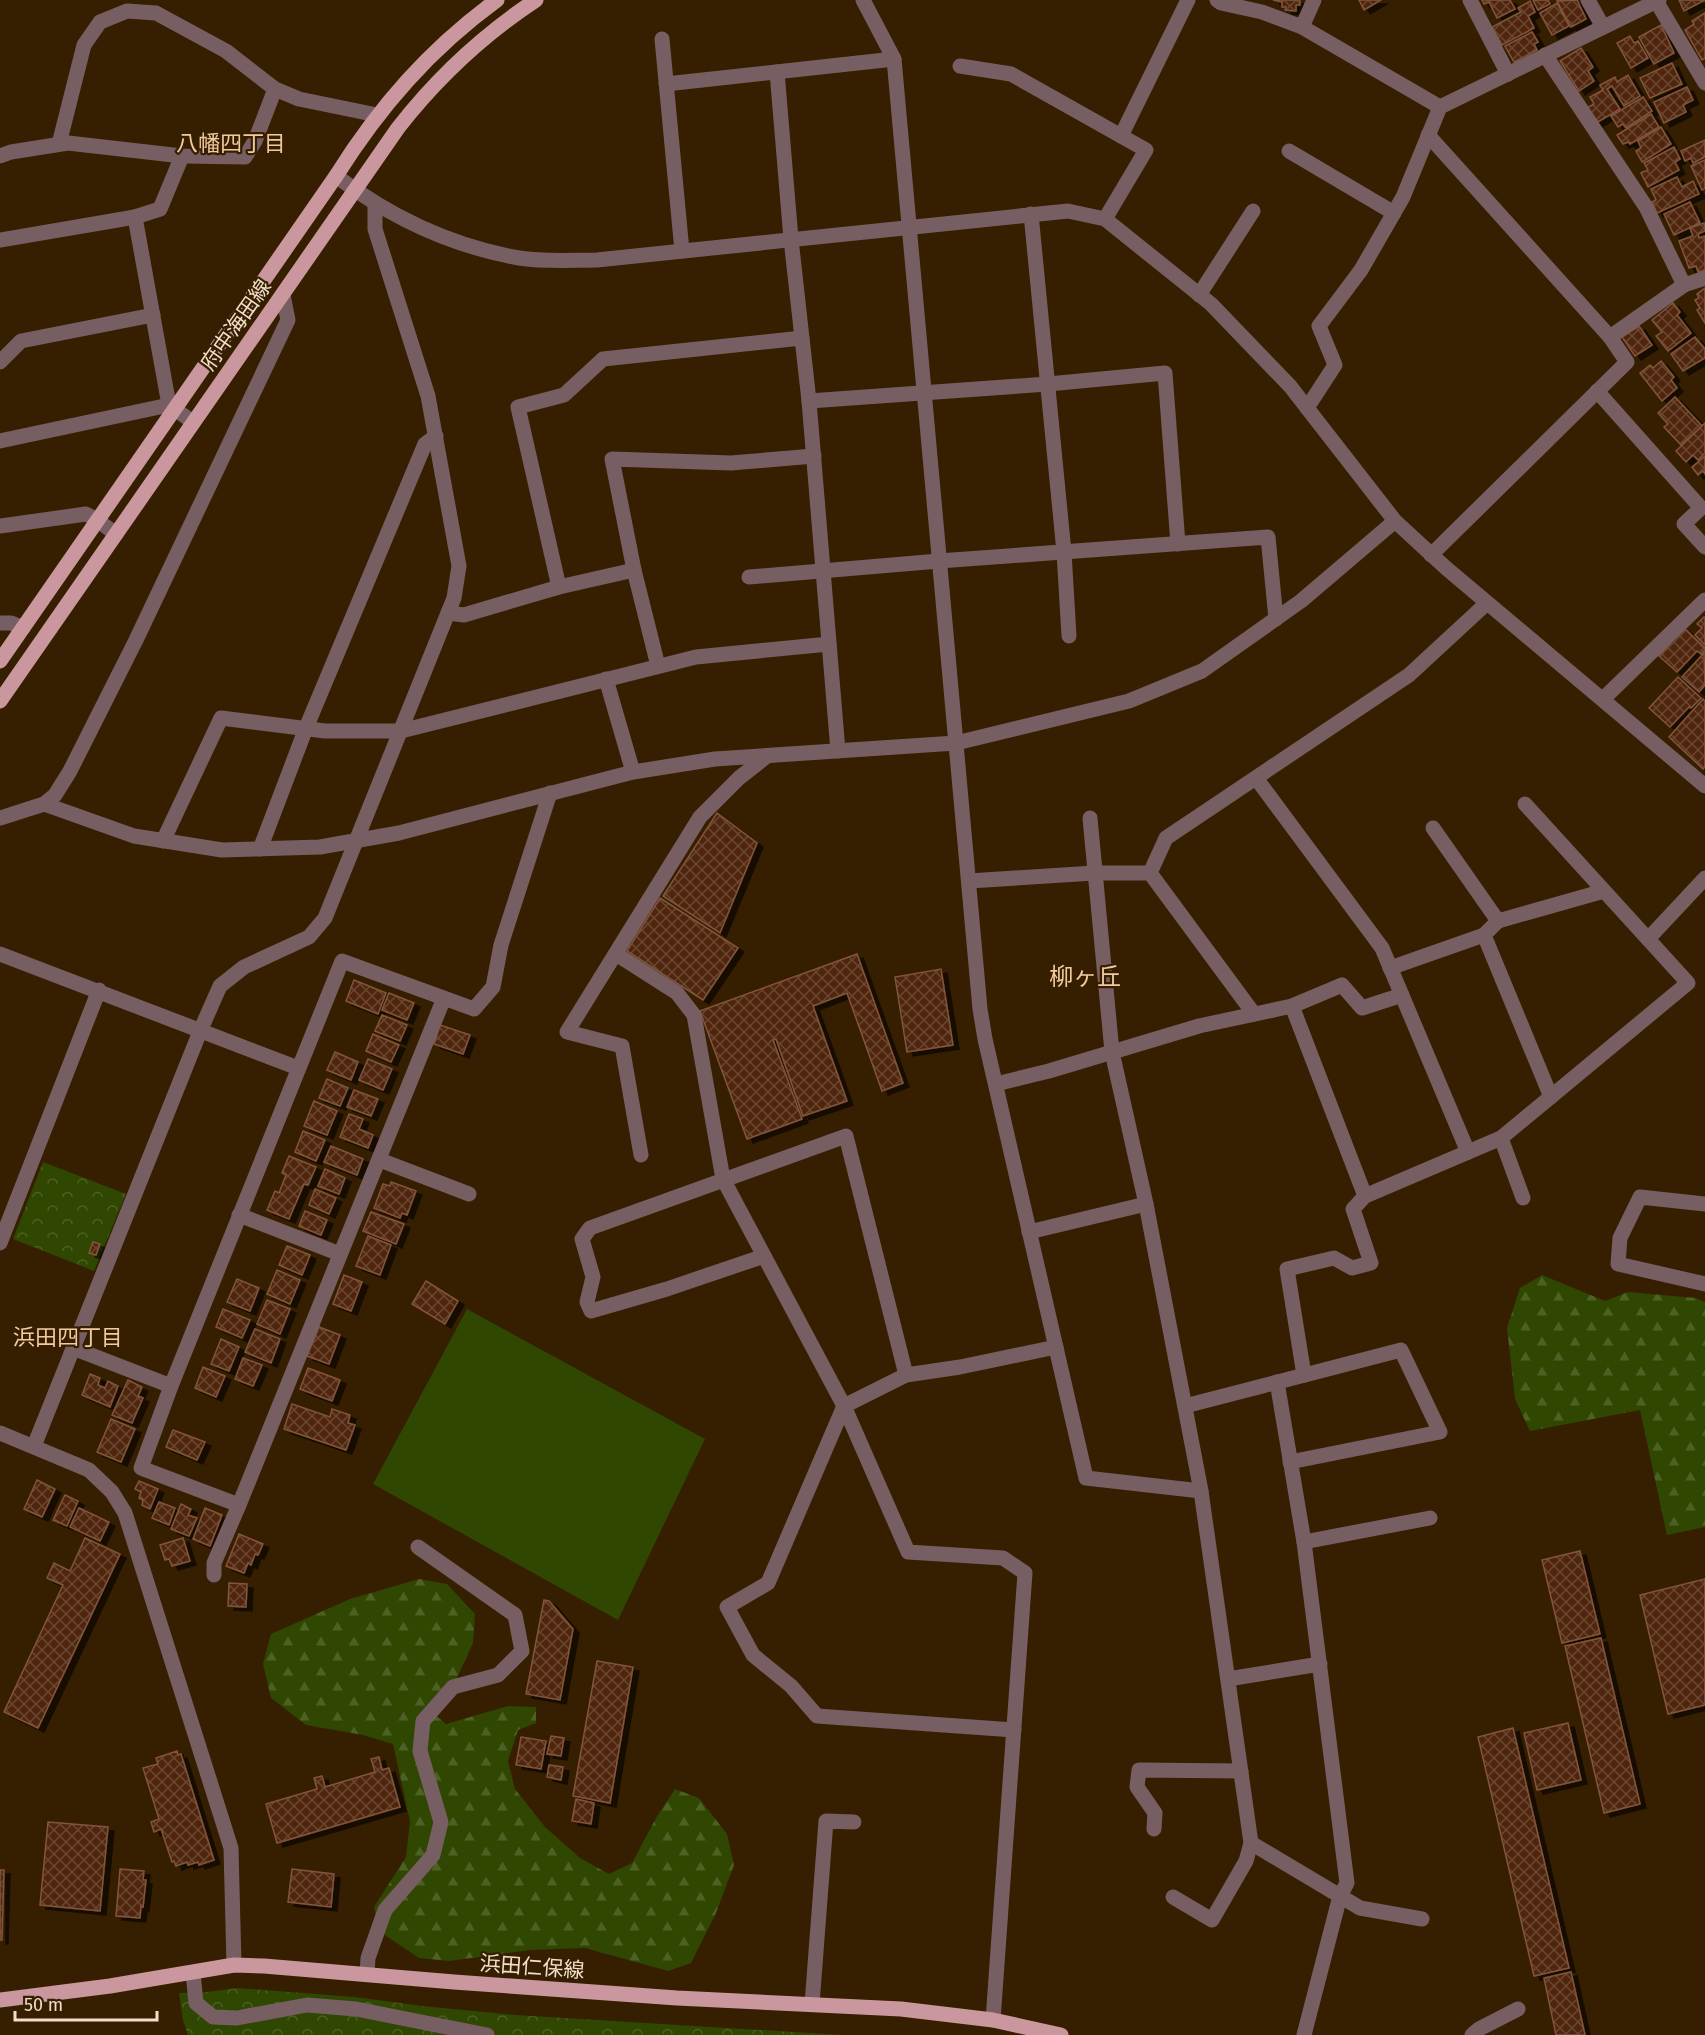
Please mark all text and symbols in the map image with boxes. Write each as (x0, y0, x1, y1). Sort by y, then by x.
district label: 八幡四丁目 (176, 130, 286, 157)
street label: 府中海田線 (195, 275, 277, 375)
district label: 柳ヶ丘 (1049, 963, 1121, 991)
district label: 浜田四丁目 (13, 1324, 123, 1351)
street label: 浜田仁保線 (479, 1950, 585, 1984)
scale bar (15, 1984, 158, 2022)
text: 50 m (24, 1994, 63, 2016)

